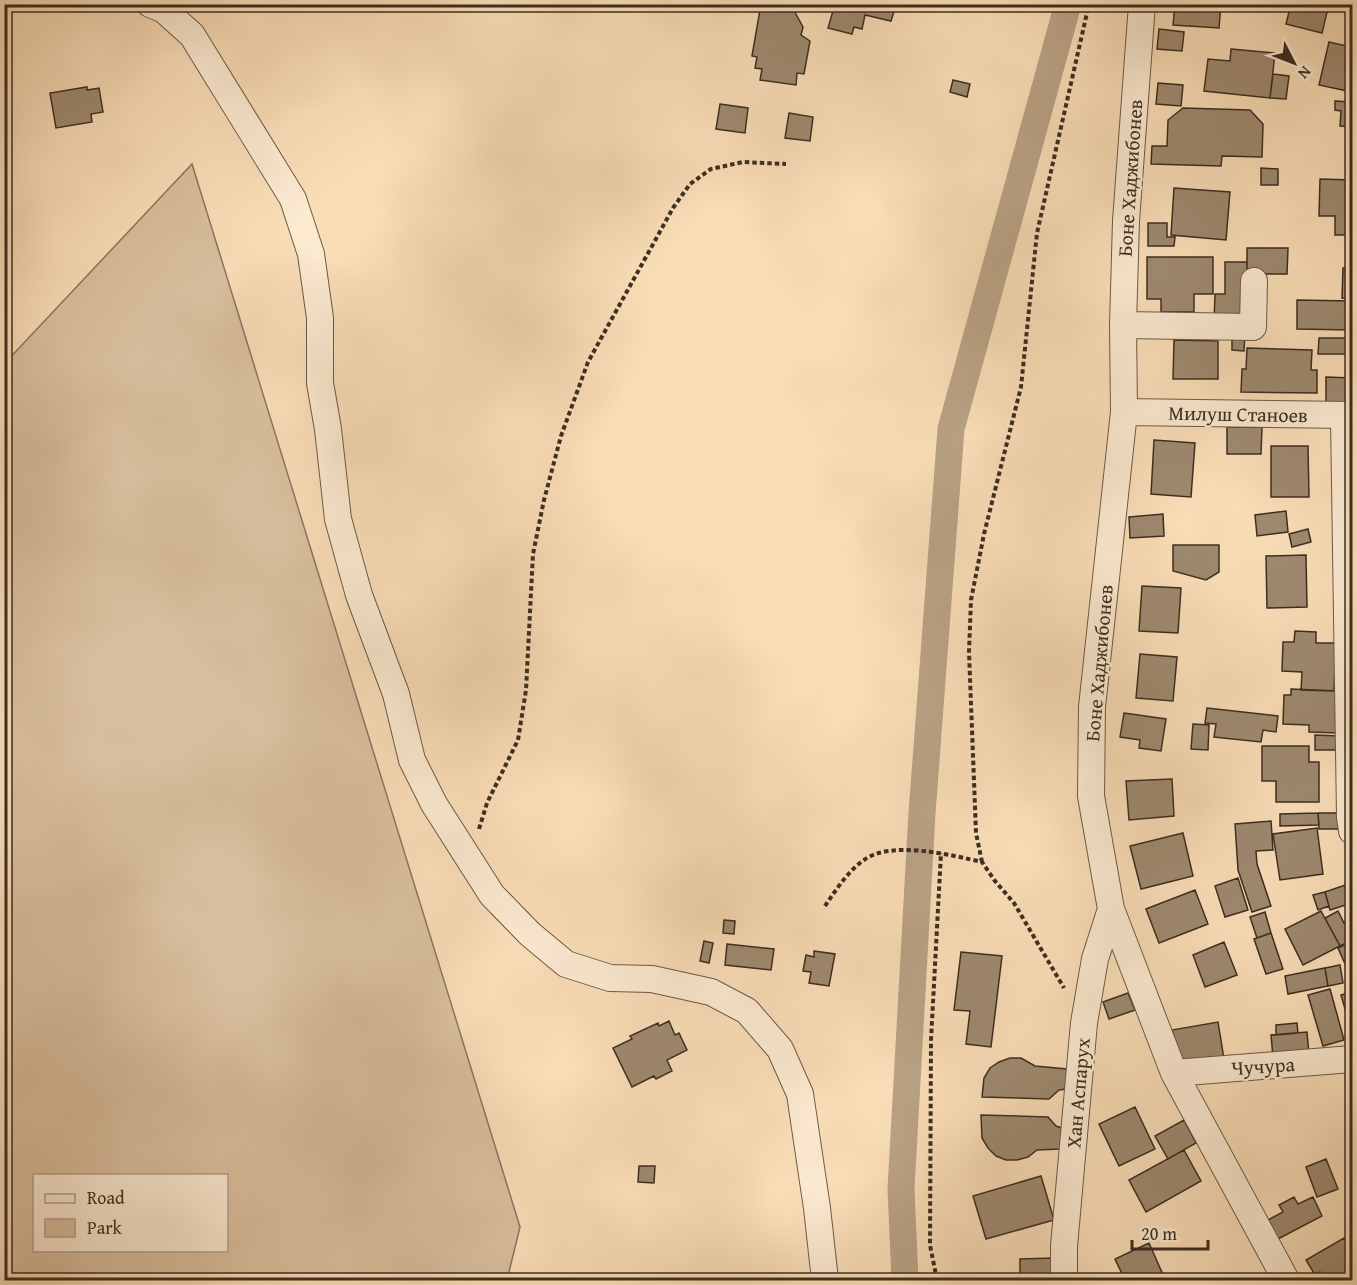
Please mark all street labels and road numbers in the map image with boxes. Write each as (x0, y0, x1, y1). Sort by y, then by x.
street label: Боне Хаджибонев (1110, 98, 1149, 258)
street label: Милуш Станоев (1168, 398, 1308, 429)
street label: Боне Хаджибонев (1077, 583, 1120, 743)
street label: Хан Аспарух (1058, 1036, 1097, 1149)
street label: Чучура (1230, 1049, 1296, 1082)

